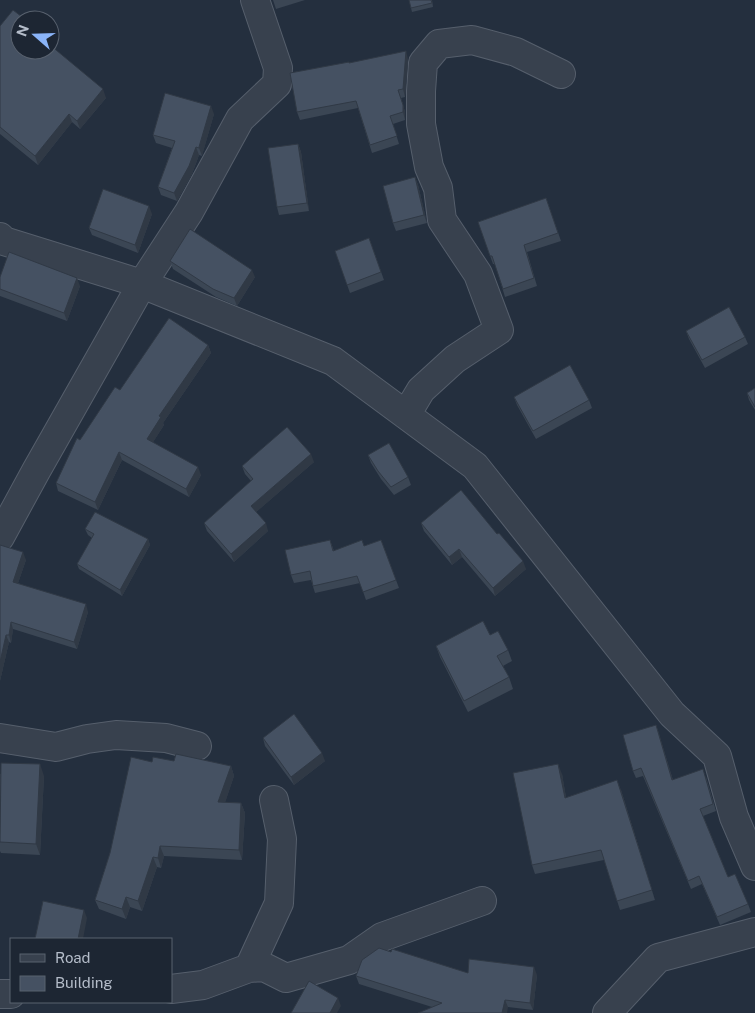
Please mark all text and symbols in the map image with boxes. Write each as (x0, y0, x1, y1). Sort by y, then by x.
north arrow (10, 10, 60, 60)
text: N (13, 23, 32, 38)
legend (10, 938, 172, 1003)
text: Road (55, 949, 91, 966)
text: Building (55, 974, 113, 991)

